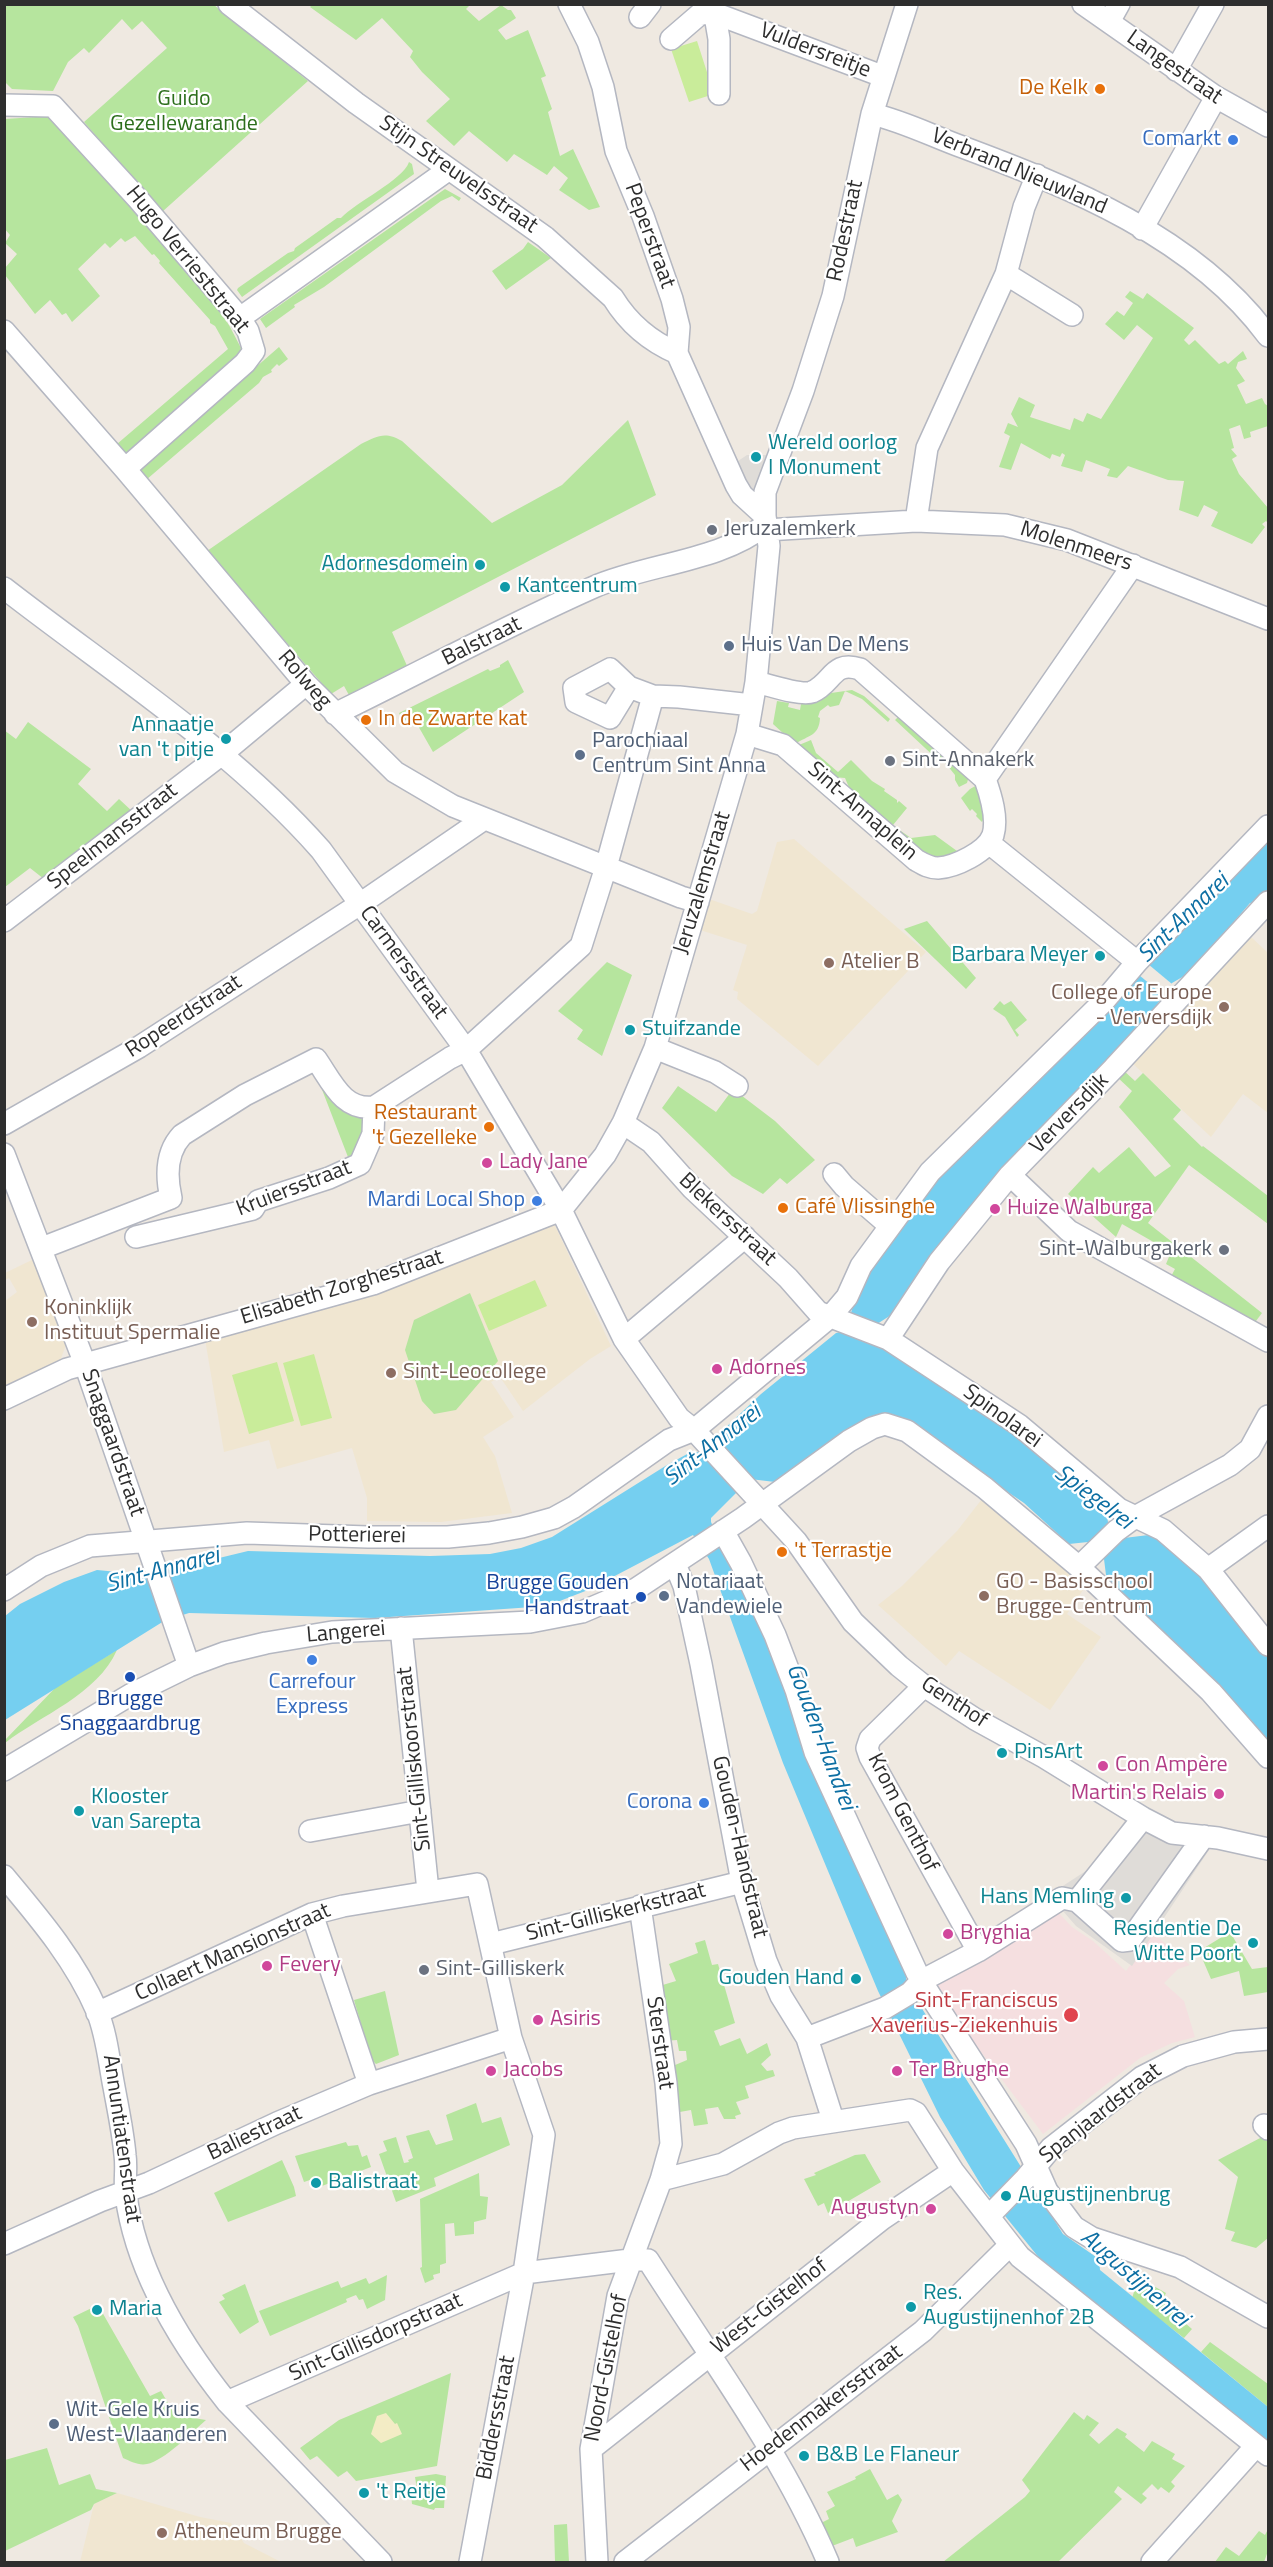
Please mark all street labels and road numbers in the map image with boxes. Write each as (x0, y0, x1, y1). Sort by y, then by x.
street label: Vuldersreitje (756, 18, 874, 84)
street label: Langestraat (1121, 25, 1227, 111)
street label: Stijn Streuvelsstraat (374, 110, 542, 240)
street label: Verbrand Nieuwland (927, 123, 1111, 221)
street label: Rodestraat (822, 178, 870, 284)
street label: Peperstraat (618, 180, 680, 292)
street label: Hugo Verrieststraat (119, 181, 255, 339)
street label: Molenmeers (1017, 516, 1135, 578)
street label: Balstraat (438, 612, 526, 672)
street label: Rolweg (271, 645, 337, 715)
street label: Sint-Annaplein (802, 757, 922, 867)
street label: Speelmansstraat (43, 778, 183, 896)
street label: Jeruzalemstraat (669, 809, 737, 957)
street label: Carmersstraat (353, 901, 453, 1025)
street label: Ropeerdstraat (121, 970, 247, 1064)
street label: Verversdijk (1025, 1068, 1115, 1160)
street label: Kruiersstraat (233, 1155, 355, 1223)
street label: Blekersstraat (673, 1168, 781, 1272)
street label: Elisabeth Zorghestraat (237, 1245, 447, 1331)
street label: Snaggaardstraat (74, 1366, 150, 1520)
street label: Spinolarei (957, 1380, 1047, 1454)
street label: Potterierei (308, 1522, 406, 1550)
street label: Langerei (305, 1616, 387, 1650)
street label: Sint-Gilliskoorstraat (392, 1665, 438, 1853)
street label: Genthof (915, 1672, 993, 1734)
street label: Krom Genthof (861, 1749, 943, 1877)
street label: Gouden-Handstraat (705, 1754, 773, 1940)
street label: Sint-Gilliskerkstraat (524, 1878, 708, 1948)
street label: Collaert Mansionstraat (131, 1898, 335, 2008)
street label: Sterstraat (639, 1995, 679, 2091)
street label: Annuntiatenstraat (96, 2053, 146, 2225)
street label: Spanjaardstraat (1035, 2058, 1167, 2170)
street label: Baliestraat (204, 2101, 306, 2167)
street label: West-Gistelhof (707, 2253, 833, 2361)
street label: Sint-Gillisdorpstraat (285, 2288, 467, 2388)
street label: Noord-Gistelhof (580, 2292, 634, 2444)
street label: Hoedenmakersstraat (736, 2339, 908, 2479)
street label: Biddersstraat (472, 2354, 522, 2482)

